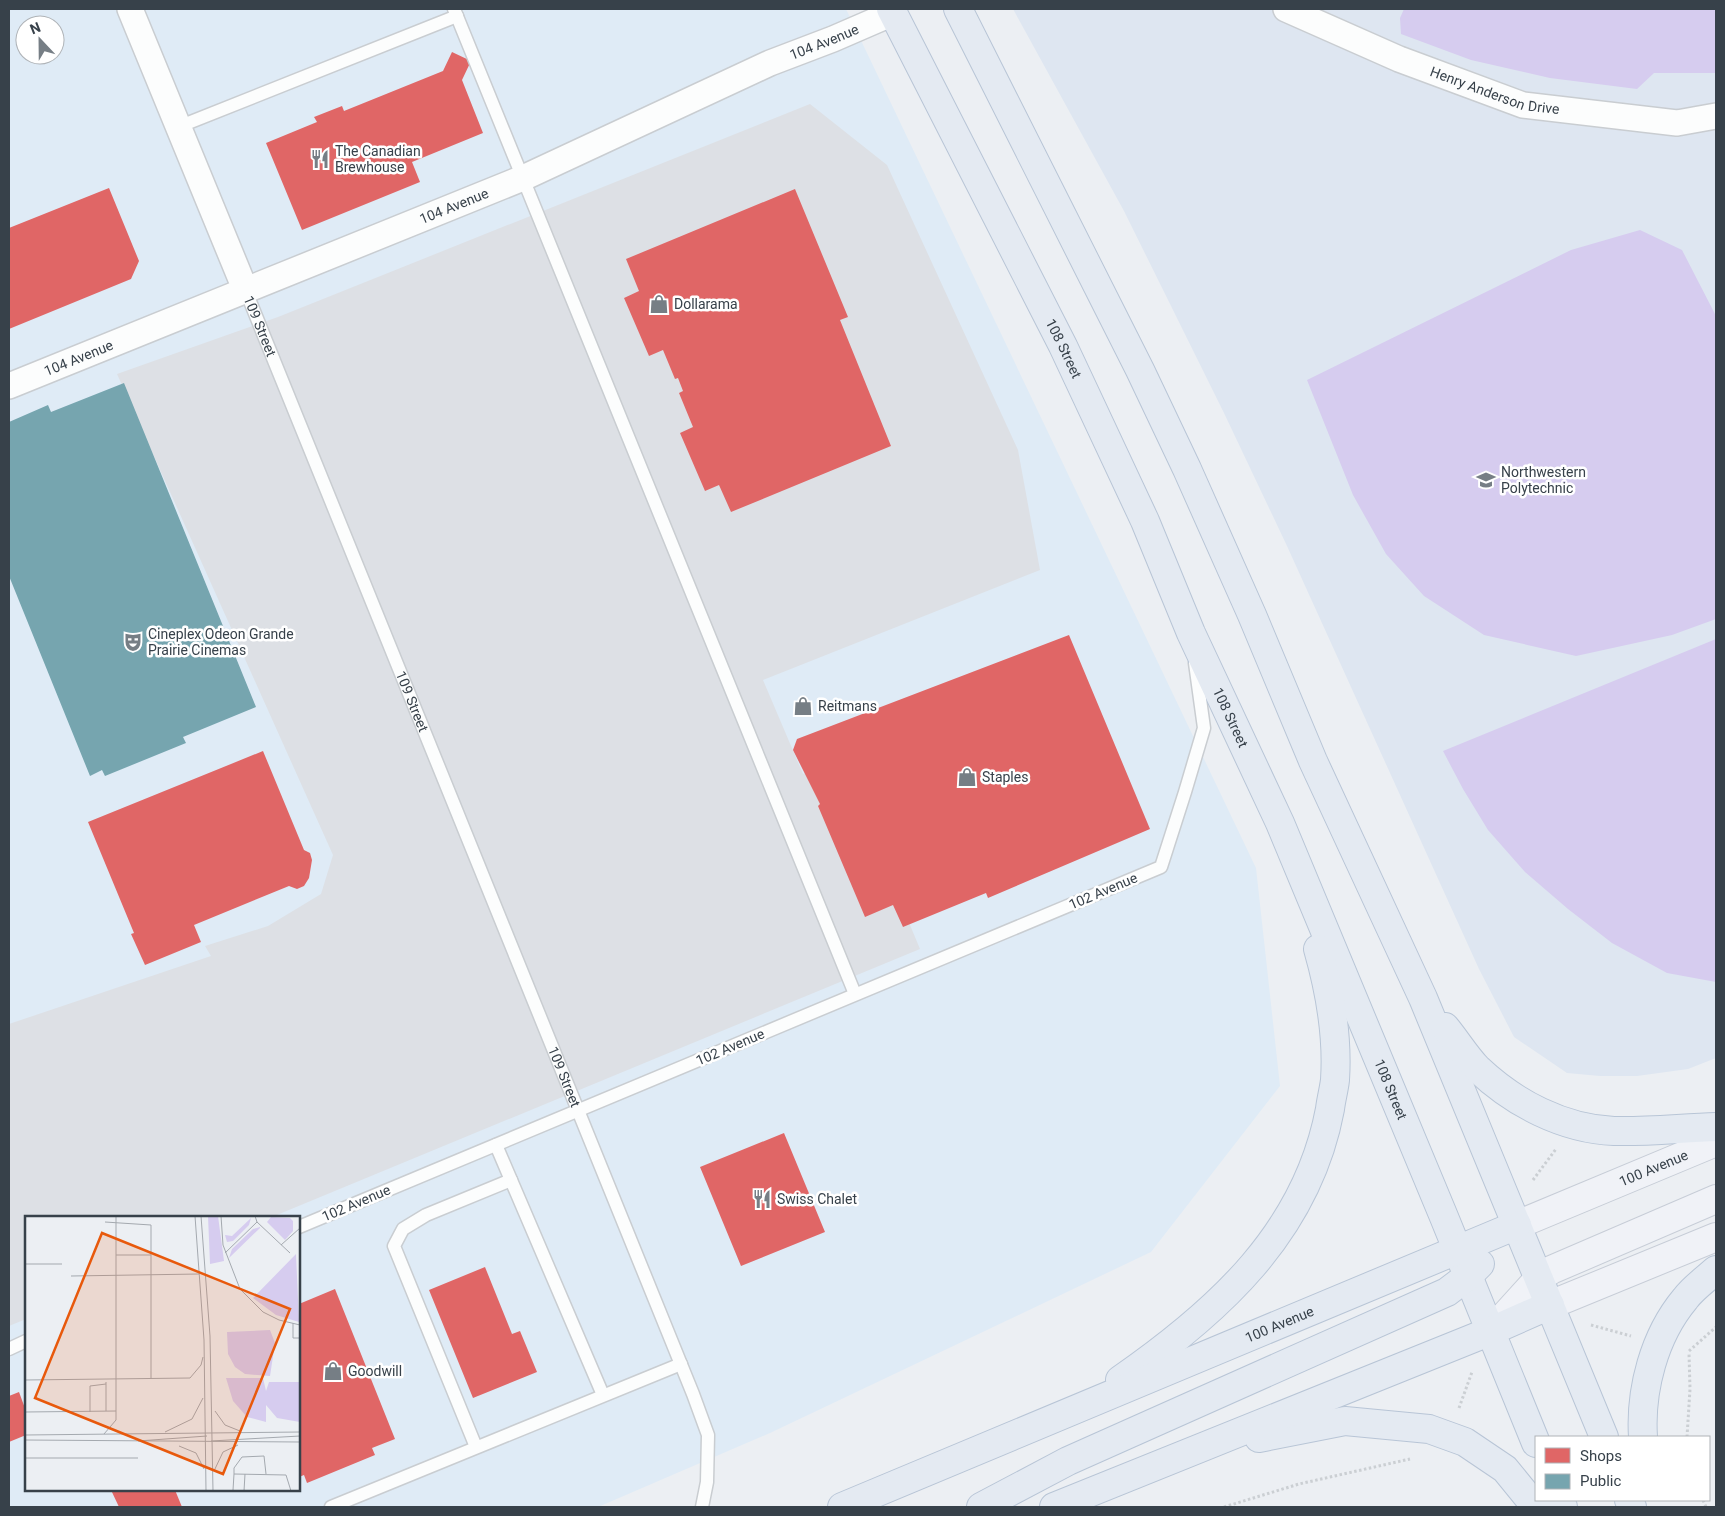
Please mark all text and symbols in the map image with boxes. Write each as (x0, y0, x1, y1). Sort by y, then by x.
north arrow (15, 15, 65, 65)
text: N (28, 19, 43, 37)
street label: 104 Avenue (787, 21, 861, 63)
street label: Henry Anderson Drive (1428, 63, 1560, 117)
place label: The Canadian Brewhouse (335, 143, 421, 175)
restaurant icon: The Canadian Brewhouse (309, 148, 331, 170)
street label: 104 Avenue (417, 185, 491, 227)
street label: 109 Street (241, 293, 280, 359)
shop icon: Dollarama (648, 293, 670, 315)
place label: Dollarama (674, 296, 738, 312)
street label: 108 Street (1043, 316, 1085, 381)
street label: 104 Avenue (42, 337, 115, 379)
place label: Northwestern Polytechnic (1501, 464, 1586, 496)
school or university icon: Northwestern Polytechnic (1475, 469, 1497, 491)
place label: Cineplex Odeon Grande Prairie Cinemas (148, 626, 294, 658)
theatre icon: Cineplex Odeon Grande Prairie Cinemas (122, 631, 144, 653)
street label: 109 Street (393, 669, 432, 734)
street label: 108 Street (1210, 685, 1252, 750)
shop icon: Reitmans (792, 695, 814, 717)
place label: Reitmans (818, 698, 877, 714)
shop icon: Staples (956, 766, 978, 788)
place label: Staples (982, 769, 1028, 785)
street label: 102 Avenue (1066, 869, 1140, 913)
street label: 102 Avenue (693, 1025, 767, 1069)
street label: 109 Street (545, 1044, 584, 1110)
street label: 108 Street (1371, 1057, 1411, 1122)
street label: 100 Avenue (1617, 1147, 1690, 1189)
street label: 102 Avenue (319, 1181, 393, 1225)
restaurant icon: Swiss Chalet (751, 1188, 773, 1210)
place label: Swiss Chalet (777, 1191, 857, 1207)
inset map (25, 1216, 300, 1491)
street label: 100 Avenue (1243, 1303, 1316, 1346)
shop icon: Goodwill (322, 1360, 344, 1382)
place label: Goodwill (348, 1363, 402, 1379)
legend (1535, 1436, 1710, 1501)
text: Shops (1580, 1447, 1622, 1465)
text: Public (1580, 1472, 1621, 1490)

